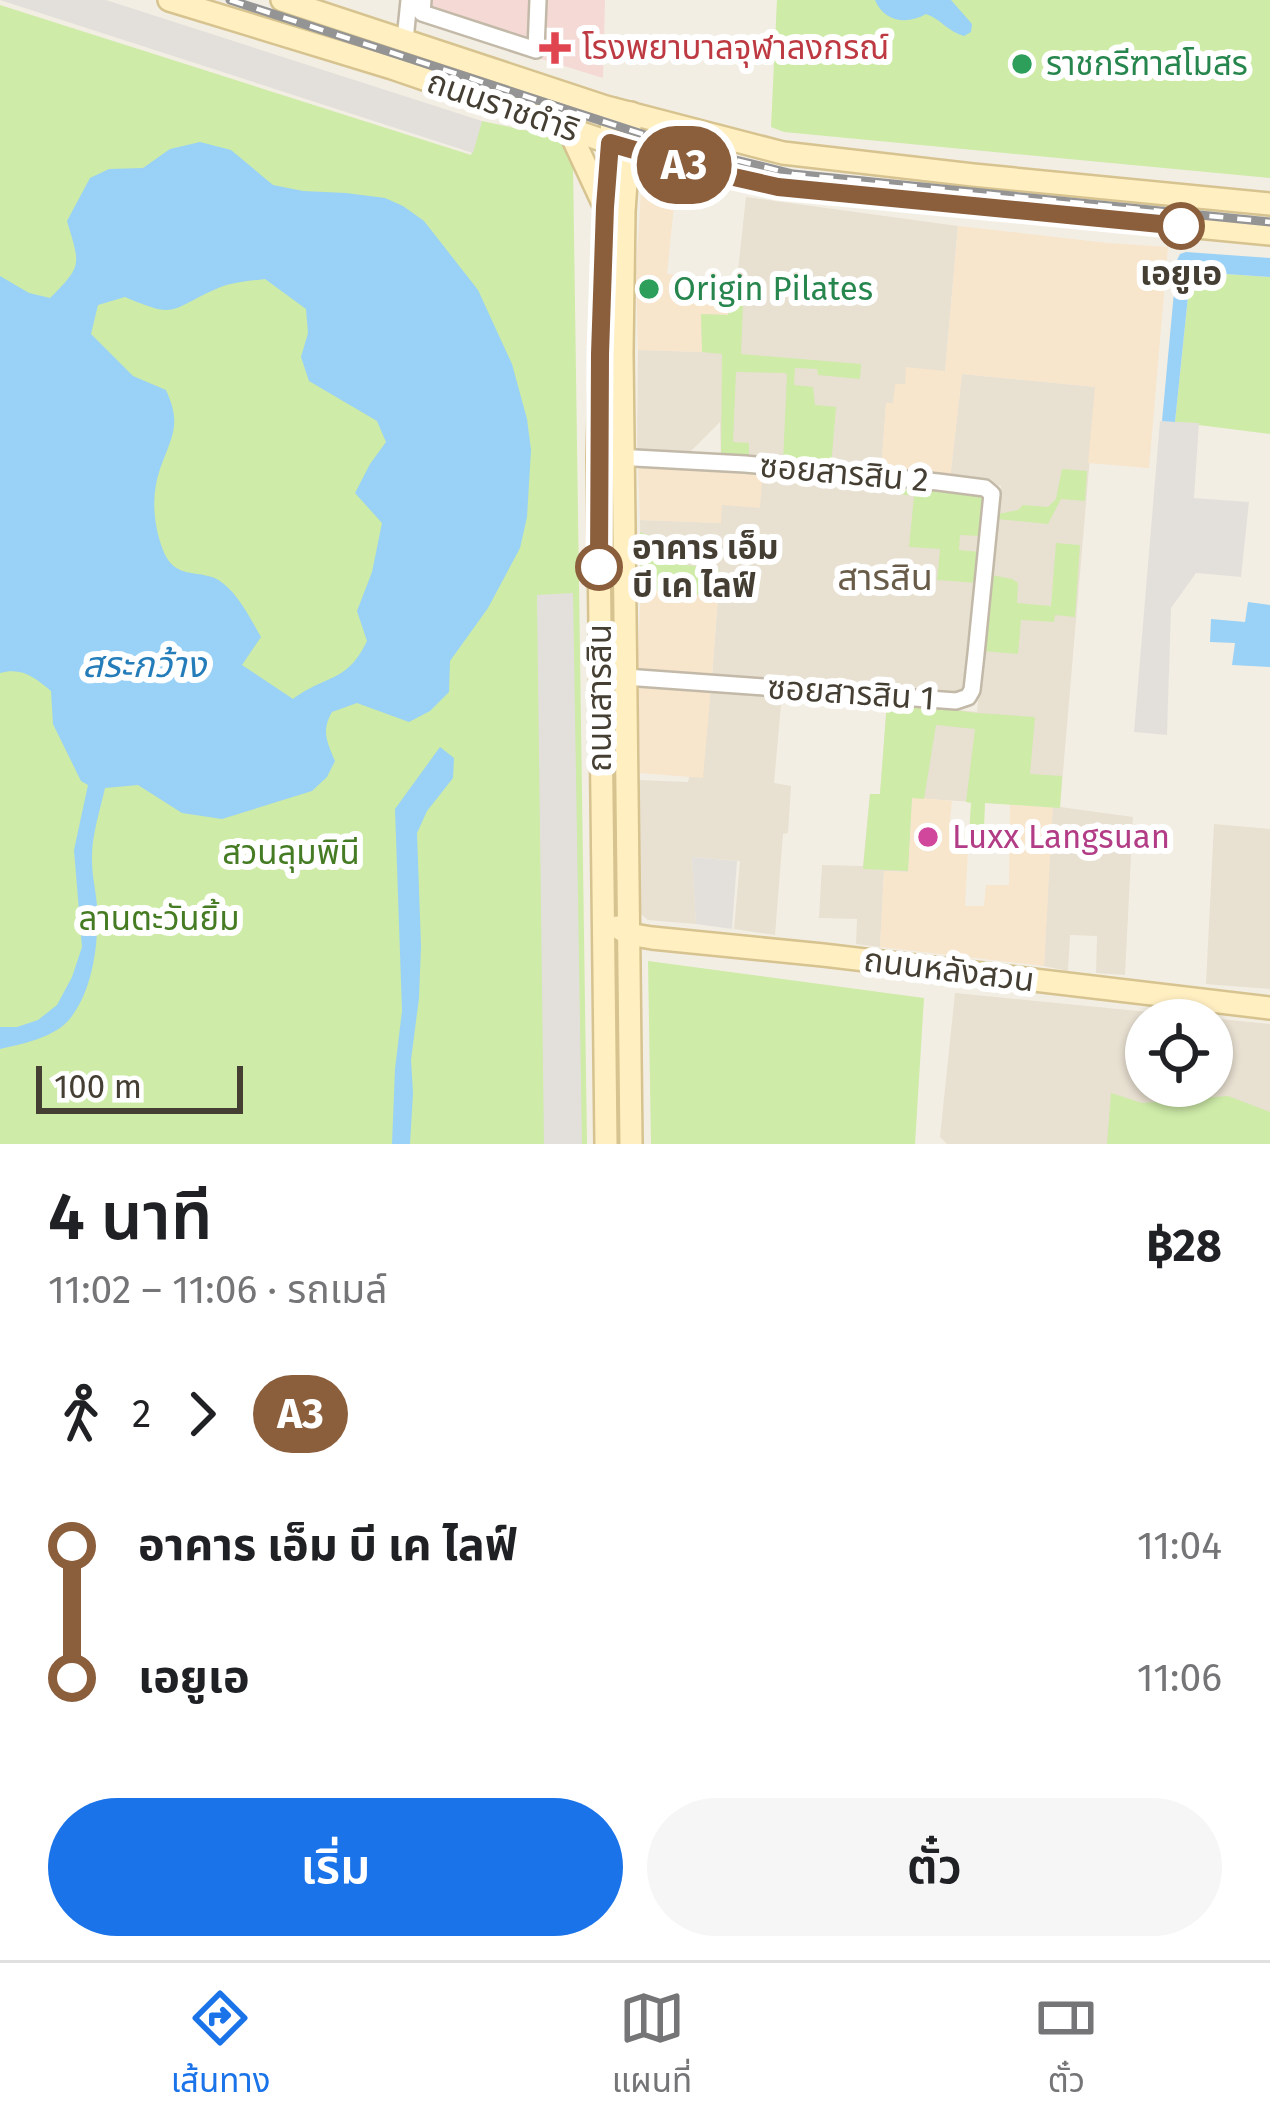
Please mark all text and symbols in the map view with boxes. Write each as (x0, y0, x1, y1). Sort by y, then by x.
place label: โรงพยาบาลจุฬาลงกรณ์ (582, 28, 889, 68)
marker: โรงพยาบาลจุฬาลงกรณ์ (539, 32, 571, 64)
place label: ราชกรีฑาสโมสร (1046, 44, 1248, 84)
marker: ราชกรีฑาสโมสร (1009, 51, 1035, 77)
street label: ถนนราชดำริ (422, 61, 584, 151)
line badge: A3 (630, 126, 738, 204)
text: A3 (661, 140, 707, 190)
marker: เอยูเอ (1159, 204, 1203, 248)
place label: เอยูเอ (1140, 254, 1222, 294)
place label: Origin Pilates (673, 269, 873, 309)
marker: Origin Pilates (636, 276, 662, 302)
street label: ซอยสารสิน 2 (758, 446, 930, 500)
place label: อาคาร เอ็ม บี เค ไลฟ์ (632, 528, 779, 606)
marker: อาคาร เอ็ม บี เค ไลฟ์ (577, 545, 621, 589)
district label: สารสิน (837, 556, 933, 600)
street label: ถนนสารสิน (580, 624, 620, 772)
water label: สระกว้าง (82, 643, 207, 687)
street label: ซอยสารสิน 1 (766, 667, 936, 719)
place label: Luxx Langsuan (952, 817, 1170, 857)
marker: Luxx Langsuan (915, 824, 941, 850)
park label: สวนลุมพินี (222, 833, 360, 873)
park label: ลานตะวันยิ้ม (79, 898, 239, 939)
street label: ถนนหลังสวน (861, 940, 1037, 1000)
map controls (1125, 999, 1233, 1107)
button: locate (1125, 999, 1233, 1107)
scale bar (36, 1060, 243, 1113)
text: 100 m (54, 1067, 142, 1107)
text: 4 นาที (48, 1177, 212, 1256)
text: ฿28 (1146, 1219, 1222, 1273)
text: 11:02 – 11:06 · รถเมล์ (48, 1267, 388, 1313)
icon: walk (48, 1381, 114, 1447)
icon: forward (169, 1381, 235, 1447)
text: A3 (277, 1389, 324, 1439)
text: 2 (132, 1391, 151, 1437)
text: อาคาร เอ็ม บี เค ไลฟ์ (138, 1518, 517, 1572)
text: 11:04 (1137, 1523, 1222, 1569)
text: เอยูเอ (138, 1650, 250, 1704)
text: 11:06 (1137, 1655, 1222, 1701)
button: เริ่ม (48, 1798, 623, 1936)
button: ตั๋ว (647, 1798, 1222, 1936)
tab: เส้นทาง (171, 1985, 270, 2107)
tab: แผนที่ (612, 1985, 692, 2107)
tab: ตั๋ว (1033, 1985, 1099, 2107)

